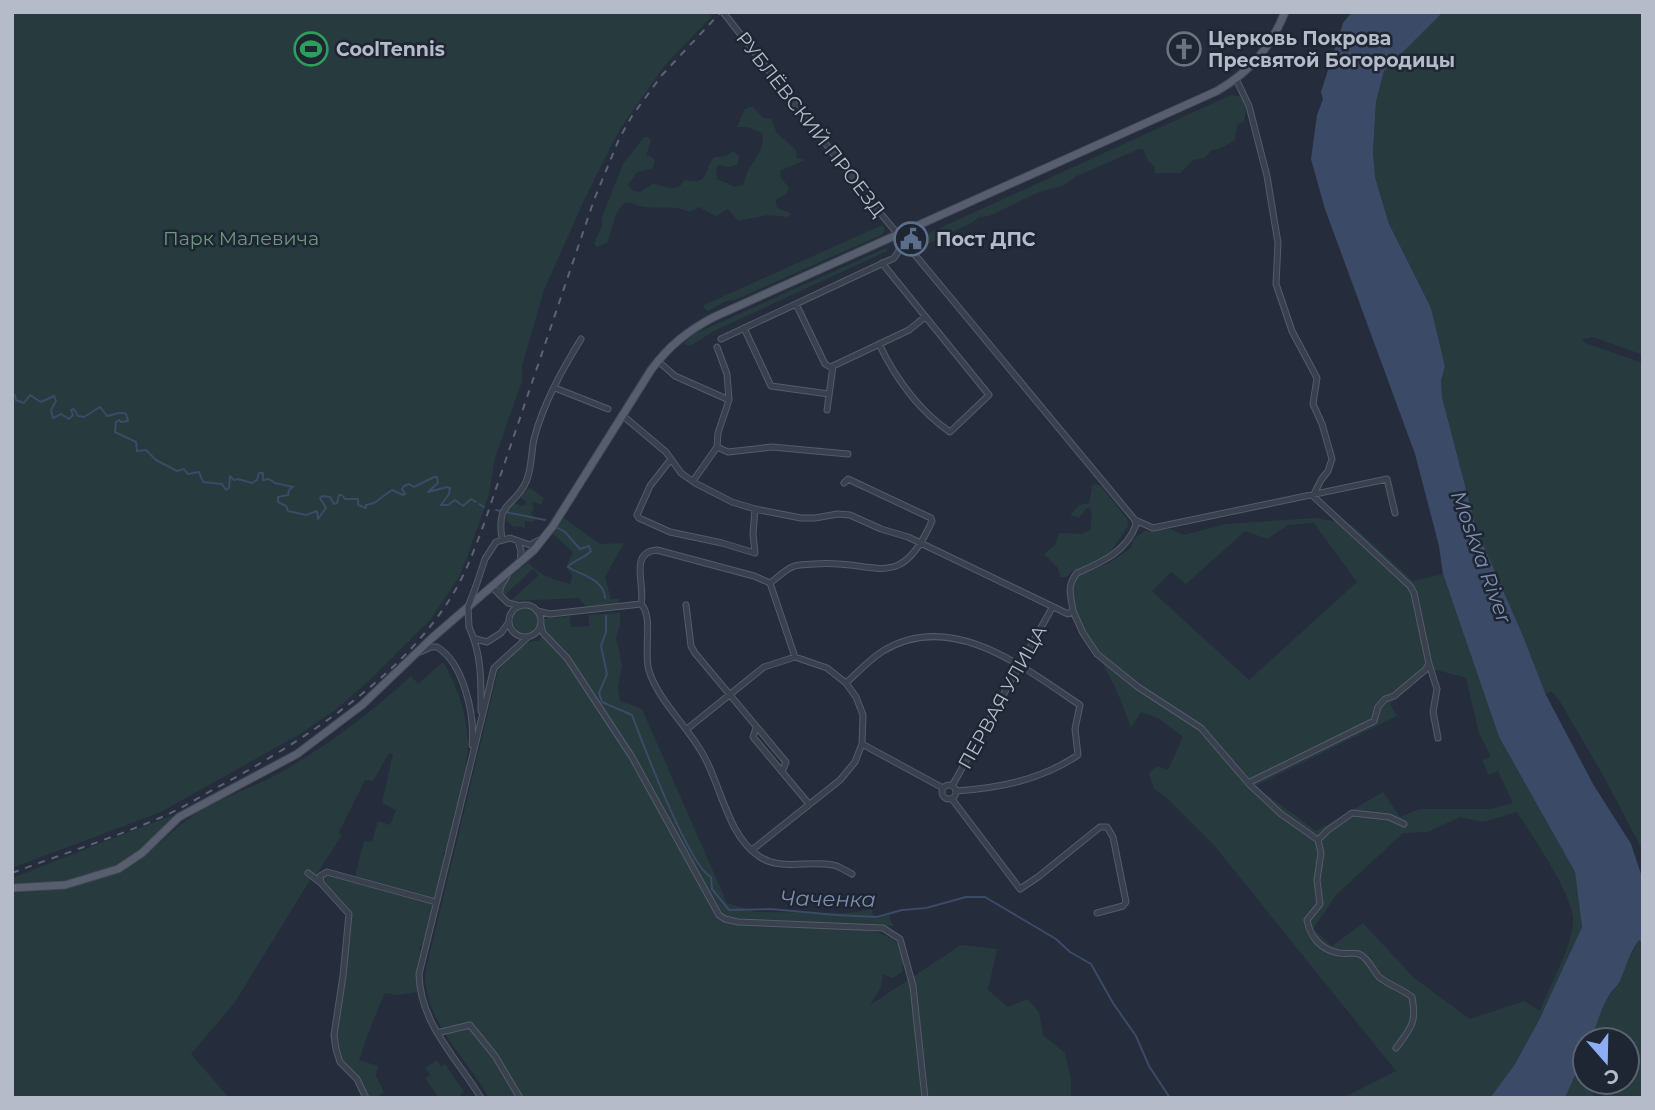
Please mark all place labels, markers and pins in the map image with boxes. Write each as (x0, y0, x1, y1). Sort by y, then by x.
place label: Церковь Покрова Пресвятой Богородицы (1208, 27, 1455, 72)
sports icon: CoolTennis (292, 30, 330, 68)
church icon: Церковь Покрова Пресвятой Богородицы (1165, 30, 1203, 68)
place label: CoolTennis (336, 38, 445, 61)
public building icon: Пост ДПС (892, 220, 930, 258)
place label: Пост ДПС (936, 228, 1036, 251)

